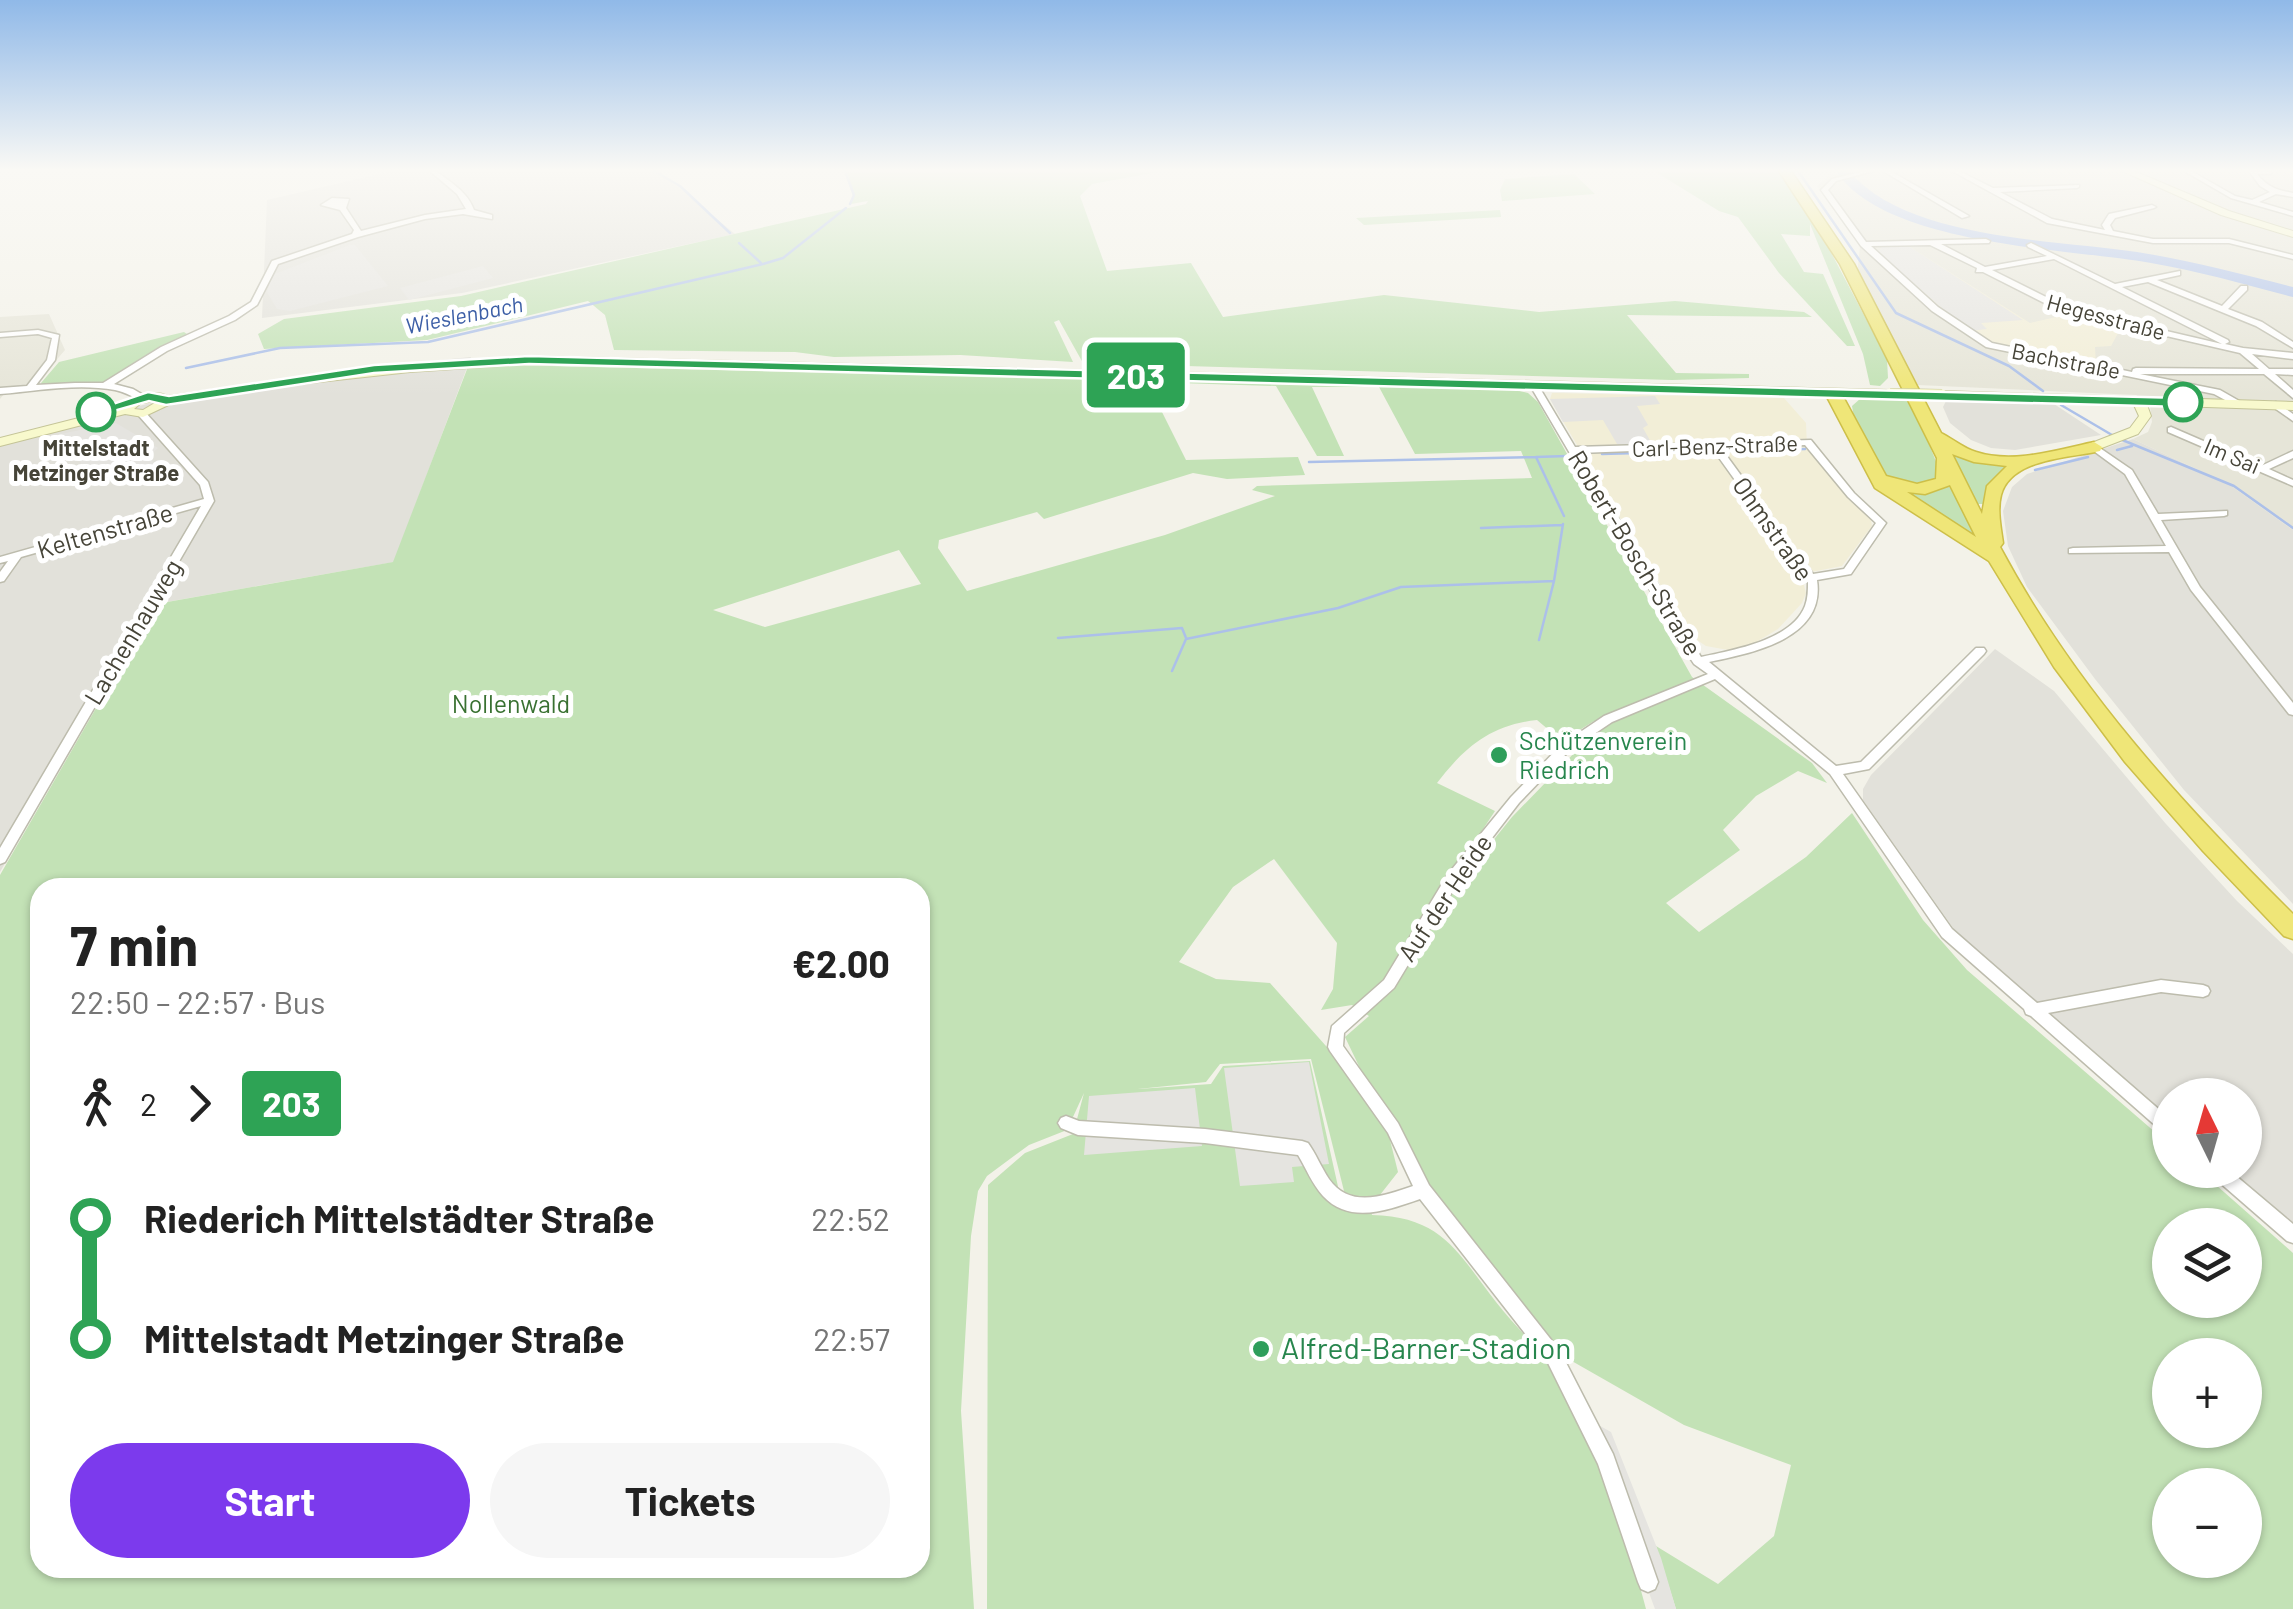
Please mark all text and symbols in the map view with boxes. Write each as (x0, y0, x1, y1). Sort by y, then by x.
street label: Hegesstraße (2044, 288, 2168, 344)
water label: Wieslenbach (403, 290, 525, 338)
street label: Bachstraße (2010, 337, 2123, 383)
line badge: 203 (1078, 342, 1194, 408)
text: 203 (1107, 354, 1165, 396)
unlabelled marker (2164, 383, 2202, 421)
marker: Mittelstadt Metzinger Straße (77, 393, 115, 431)
street label: Carl-Benz-Straße (1632, 429, 1798, 461)
street label: Im Sai (2201, 432, 2264, 478)
place label: Mittelstadt Metzinger Straße (13, 434, 179, 485)
street label: Robert-Bosch-Straße (1563, 444, 1709, 660)
street label: Ohmstraße (1727, 471, 1820, 586)
street label: Keltenstraße (33, 496, 176, 564)
street label: Lachenhauweg (77, 553, 187, 710)
park label: Nollenwald (452, 688, 570, 718)
place label: Schützenverein Riedrich (1519, 725, 1687, 784)
marker: Schützenverein Riedrich (1488, 744, 1510, 766)
street label: Auf der Heide (1391, 828, 1498, 967)
text: 7 min (70, 911, 198, 977)
text: €2.00 (792, 940, 890, 986)
text: 22:50 – 22:57 · Bus (70, 982, 325, 1020)
icon: walk (70, 1076, 125, 1131)
icon: forward (172, 1076, 227, 1131)
north arrow (2152, 1078, 2262, 1188)
map controls (2152, 1078, 2262, 1578)
text: 203 (262, 1082, 321, 1124)
text: 2 (140, 1084, 157, 1122)
text: Riederich Mittelstädter Straße (144, 1195, 655, 1241)
text: 22:52 (811, 1199, 890, 1237)
button: layers (2152, 1208, 2262, 1318)
text: Mittelstadt Metzinger Straße (144, 1315, 624, 1361)
text: 22:57 (813, 1319, 890, 1357)
place label: Alfred-Barner-Stadion (1281, 1329, 1572, 1365)
marker: Alfred-Barner-Stadion (1250, 1338, 1272, 1360)
button: + (2152, 1338, 2262, 1448)
button: Start (70, 1443, 470, 1558)
button: Tickets (490, 1443, 890, 1558)
button: − (2152, 1468, 2262, 1578)

